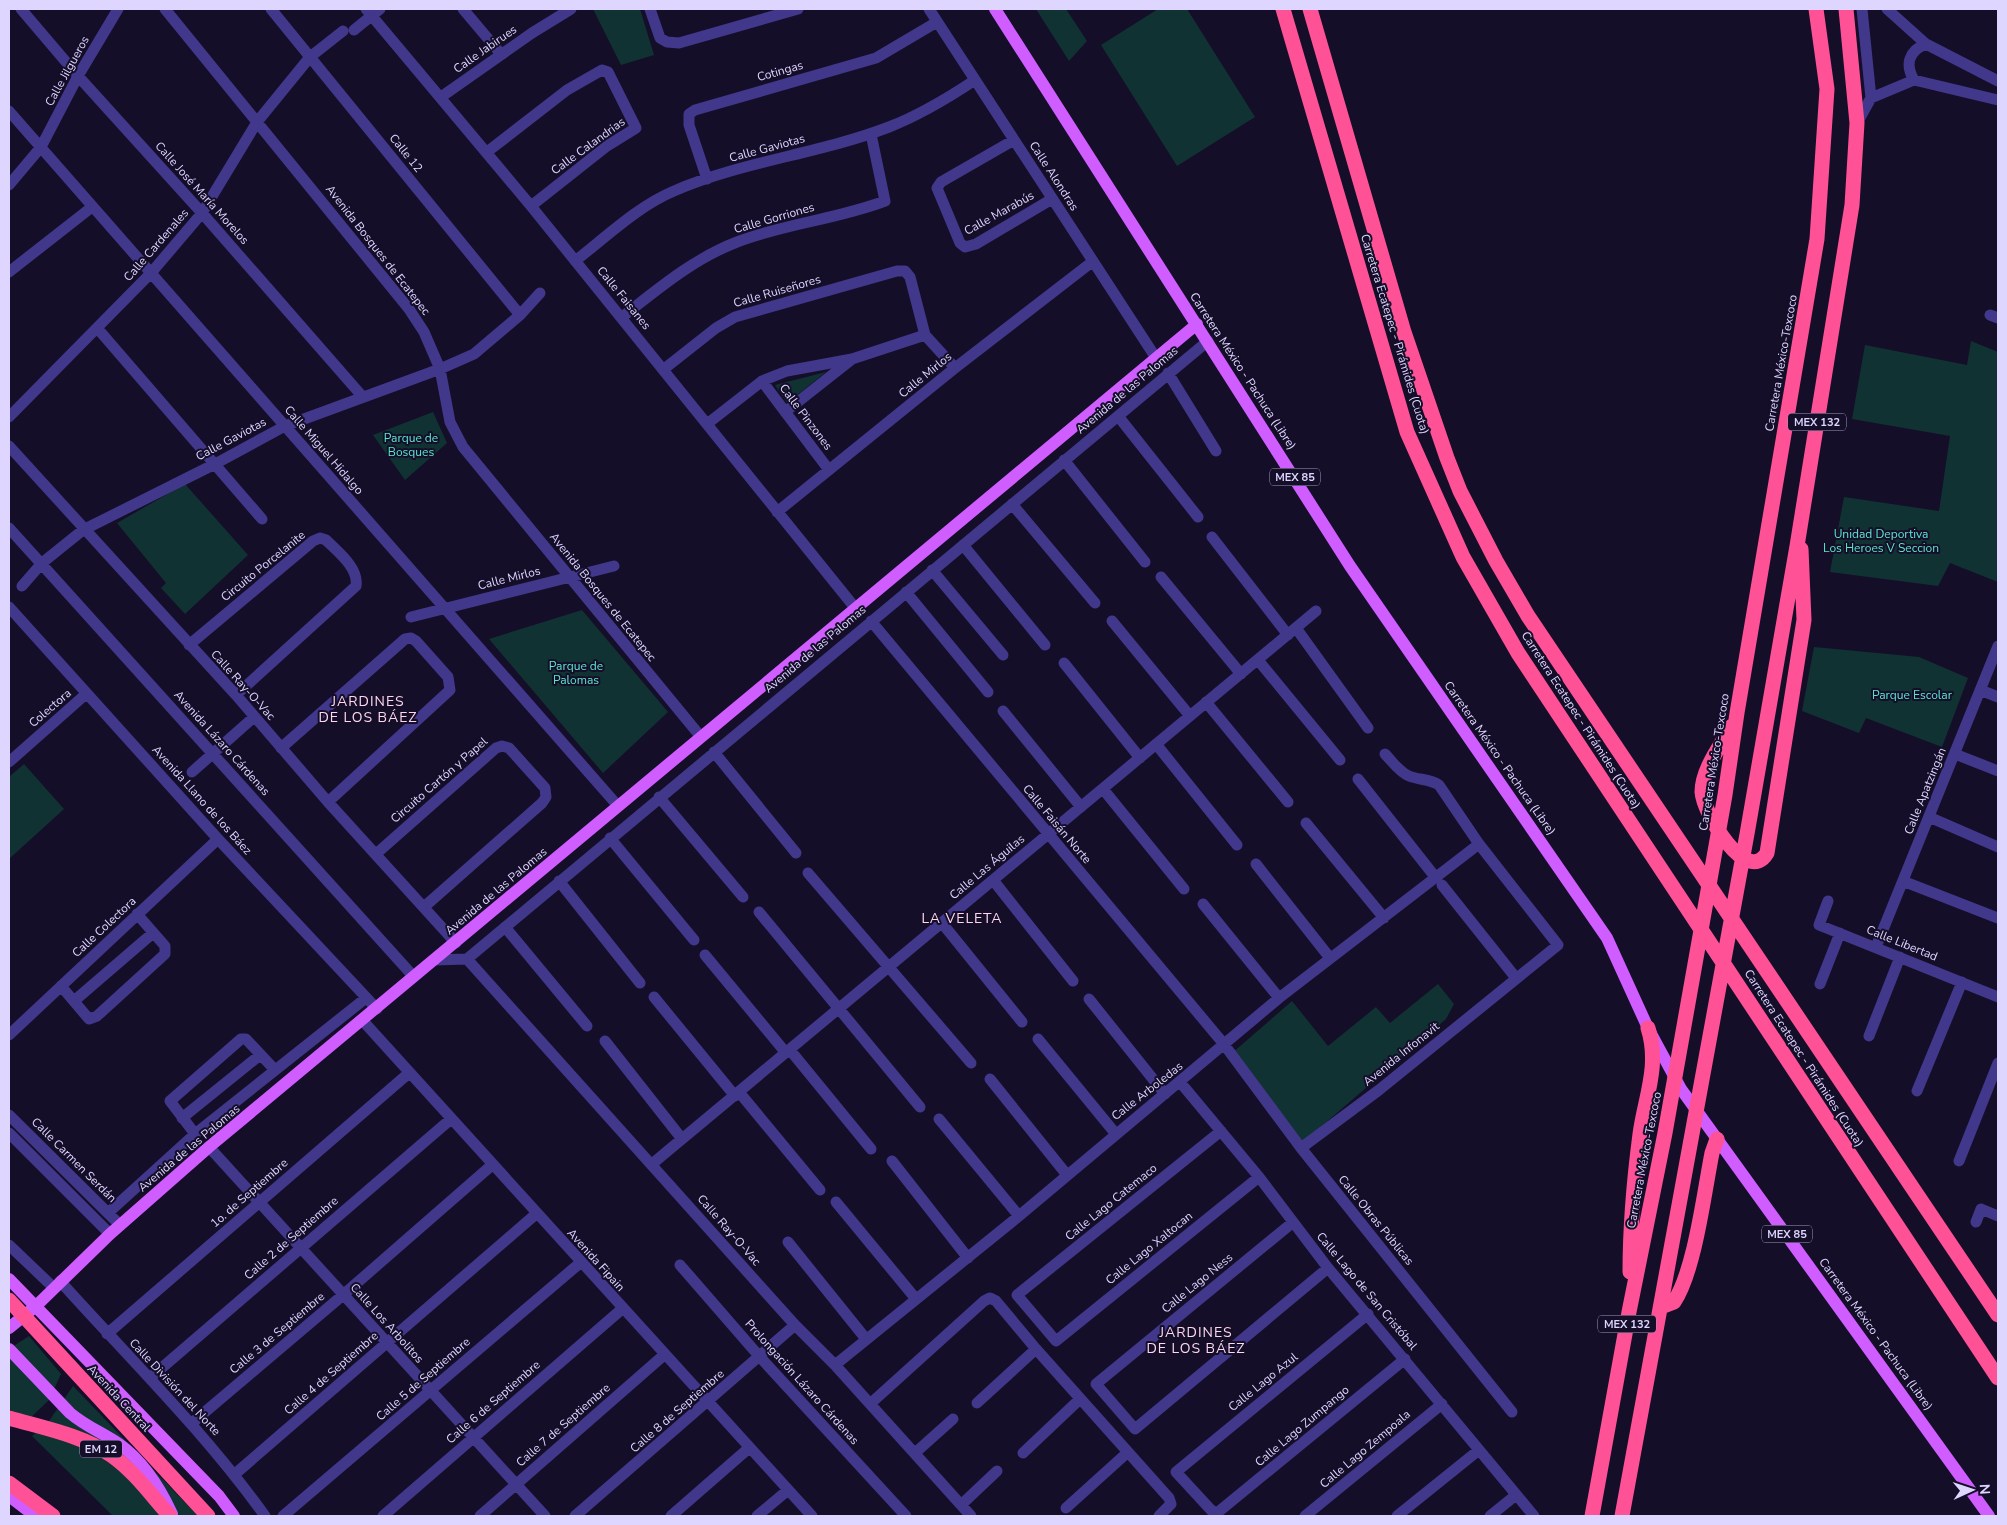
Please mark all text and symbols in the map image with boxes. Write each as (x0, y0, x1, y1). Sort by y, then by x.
street label: Calle Jabirues (450, 21, 520, 77)
street label: Calle Jilgueros (41, 33, 93, 109)
street label: Cotingas (755, 57, 805, 85)
street label: Calle Calandrias (548, 114, 628, 178)
street label: Calle 12 (386, 130, 426, 176)
street label: Calle Gaviotas (727, 130, 807, 166)
street label: Calle José María Morelos (152, 138, 253, 248)
street label: Calle Alondras (1026, 138, 1083, 214)
street label: Avenida Bosques de Ecatepec (322, 182, 434, 319)
street label: Calle Marabús (961, 187, 1037, 239)
street label: Calle Gorriones (732, 199, 816, 237)
street label: Calle Cardenales (120, 205, 192, 285)
street label: Carretera Ecatepec - Pirámides (Cuota) (1357, 232, 1433, 436)
street label: Calle Faisanes (593, 263, 655, 333)
street label: Calle Ruiseñores (731, 271, 823, 311)
street label: Carretera México - Pachuca (Libre) (1186, 289, 1300, 453)
street label: Carretera México-Texcoco (1761, 293, 1801, 433)
street label: Avenida de las Palomas (1073, 342, 1182, 437)
street label: Calle Mirlos (895, 348, 955, 401)
street label: Calle Pinzones (776, 381, 836, 454)
street label: Calle Miguel Hidalgo (281, 402, 367, 498)
street label: Calle Gaviotas (193, 414, 269, 464)
road number: MEX 132 (1788, 414, 1846, 431)
park label: Parque de Bosques (384, 430, 438, 460)
road number: MEX 85 (1270, 468, 1320, 486)
park label: Unidad Deportiva Los Heroes V Seccion (1823, 526, 1939, 556)
street label: Circuito Porcelanite (218, 527, 308, 605)
street label: Avenida Bosques de Ecatepec (546, 529, 660, 665)
street label: Calle Mirlos (476, 562, 542, 594)
street label: Avenida de las Palomas (761, 601, 870, 696)
street label: Carretera Ecatepec - Pirámides (Cuota) (1518, 628, 1644, 812)
street label: Calle Ray-O-Vac (207, 646, 279, 724)
park label: Parque de Palomas (549, 658, 603, 688)
street label: Carretera México - Pachuca (Libre) (1441, 678, 1559, 838)
street label: Colectora (25, 685, 75, 731)
street label: Avenida Lázaro Cárdenas (170, 687, 274, 799)
park label: Parque Escolar (1872, 687, 1953, 703)
district label: JARDINES DE LOS BÁEZ (318, 692, 418, 727)
street label: Carretera México-Texcoco (1695, 692, 1733, 832)
street label: Circuito Cartón y Papel (387, 733, 491, 827)
street label: Avenida Llano de los Báez (149, 742, 256, 858)
street label: Calle Apatzingán (1900, 745, 1950, 837)
street label: Calle Faisán Norte (1019, 781, 1095, 867)
street label: Calle Las Águilas (946, 831, 1028, 903)
street label: Avenida de las Palomas (442, 843, 551, 938)
street label: Calle Colectora (69, 893, 139, 961)
district label: LA VELETA (921, 909, 1003, 928)
street label: Calle Libertad (1864, 921, 1940, 965)
street label: Carretera Ecatepec - Pirámides (Cuota) (1741, 966, 1867, 1150)
street label: Avenida Infonavit (1360, 1018, 1443, 1090)
street label: Calle Arboledas (1108, 1058, 1186, 1124)
street label: Carretera México-Texcoco (1623, 1090, 1665, 1230)
street label: Avenida de las Palomas (135, 1100, 244, 1195)
street label: Calle Carmen Serdán (28, 1114, 120, 1206)
street label: 1o. de Septiembre (207, 1155, 291, 1231)
street label: Calle Lago Catemaco (1062, 1160, 1161, 1244)
street label: Calle Obras Públicas (1335, 1172, 1417, 1269)
street label: Calle Ray-O-Vac (694, 1191, 765, 1269)
street label: Calle 2 de Septiembre (241, 1193, 341, 1283)
street label: Calle Lago Xaltocan (1102, 1208, 1196, 1288)
street label: Avenida Fipain (564, 1225, 628, 1295)
road number: MEX 85 (1762, 1226, 1812, 1242)
street label: Calle Lago de San Cristóbal (1313, 1229, 1421, 1354)
street label: Calle Lago Ness (1158, 1249, 1236, 1317)
street label: Carretera México - Pachuca (Libre) (1815, 1255, 1937, 1413)
street label: Calle Los Arbolitos (347, 1280, 427, 1367)
street label: Calle 3 de Septiembre (226, 1288, 328, 1378)
street label: Prolongación Lázaro Cárdenas (741, 1316, 863, 1448)
road number: MEX 132 (1598, 1316, 1656, 1332)
district label: JARDINES DE LOS BÁEZ (1146, 1323, 1246, 1358)
street label: Calle 4 de Septiembre (281, 1328, 381, 1418)
street label: Calle 5 de Septiembre (373, 1334, 473, 1424)
street label: Calle División del Norte (126, 1335, 224, 1439)
street label: Calle Lago Azul (1225, 1349, 1301, 1415)
street label: Calle 6 de Septiembre (443, 1357, 543, 1447)
street label: Avenida Central (84, 1361, 155, 1435)
street label: Calle 8 de Septiembre (627, 1366, 727, 1456)
street label: Calle 7 de Septiembre (513, 1380, 613, 1470)
street label: Calle Lago Zumpango (1252, 1382, 1353, 1470)
street label: Calle Lago Zempoala (1316, 1406, 1414, 1492)
road number: EM 12 (80, 1440, 122, 1458)
north arrow (1947, 1465, 1997, 1515)
text: N (1975, 1484, 1994, 1495)

